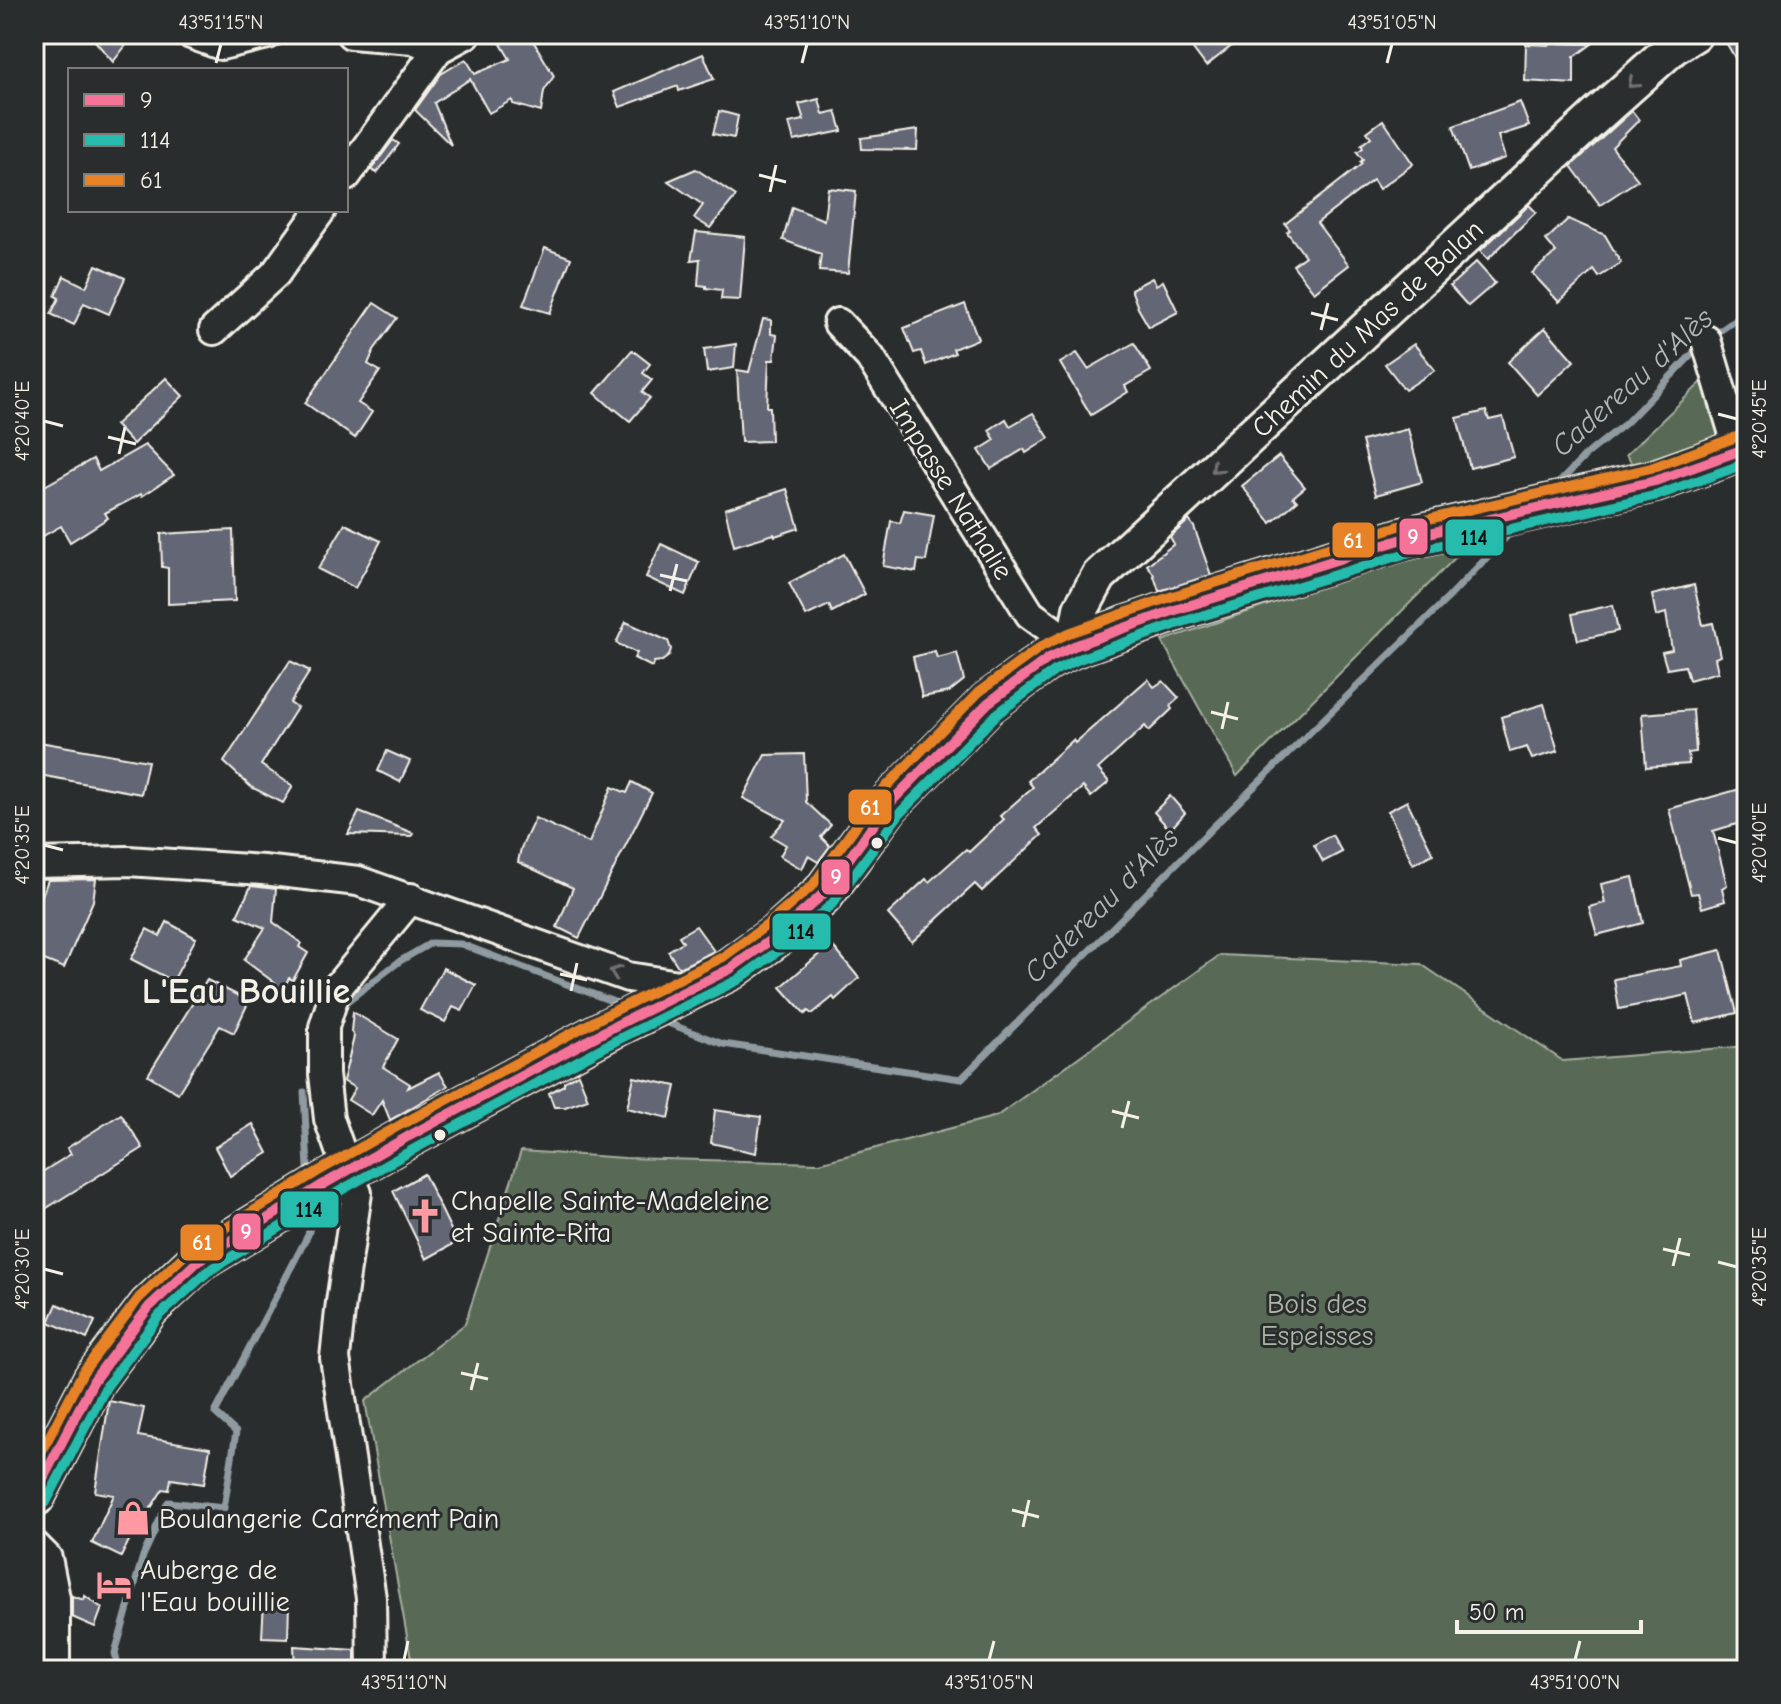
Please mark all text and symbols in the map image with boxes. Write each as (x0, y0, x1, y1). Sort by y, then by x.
text: 43°51'15"N (179, 11, 263, 34)
text: 43°51'10"N (764, 11, 850, 34)
text: 43°51'05"N (1347, 11, 1437, 34)
legend (68, 68, 348, 212)
one-way arrow (1628, 73, 1643, 87)
text: 9 (140, 86, 153, 114)
text: 114 (140, 126, 171, 154)
text: 61 (140, 166, 163, 194)
street label: Chemin du Mas de Balan (1246, 213, 1490, 444)
water label: Cadereau d'Alès (1545, 300, 1721, 464)
text: 4°20'45"E (1748, 379, 1771, 459)
text: 4°20'40"E (11, 381, 34, 461)
street label: Impasse Nathalie (883, 393, 1020, 586)
one-way arrow (1210, 458, 1225, 472)
line badge: 9 (1398, 517, 1429, 556)
line badge: 114 (1444, 518, 1505, 557)
line badge: 61 (1331, 521, 1376, 559)
text: 9 (1407, 524, 1419, 550)
text: 114 (1460, 525, 1488, 551)
text: 61 (1343, 528, 1363, 554)
line badge: 61 (847, 788, 893, 826)
text: 61 (860, 795, 880, 821)
text: 4°20'40"E (1748, 803, 1771, 883)
text: 4°20'35"E (11, 805, 34, 885)
water label: Cadereau d'Alès (1017, 820, 1187, 990)
unlabelled marker (869, 835, 885, 851)
line badge: 9 (820, 858, 851, 896)
text: 9 (830, 864, 842, 890)
line badge: 114 (771, 912, 832, 951)
text: 114 (787, 919, 815, 945)
one-way arrow (609, 965, 623, 982)
district label: L'Eau Bouillie (142, 971, 350, 1012)
unlabelled marker (432, 1127, 448, 1143)
place label: Chapelle Sainte-Madeleine et Sainte-Rita (451, 1185, 769, 1249)
line badge: 114 (279, 1190, 340, 1229)
text: 114 (295, 1197, 323, 1223)
church icon: Chapelle Sainte-Madeleine et Sainte-Rita (406, 1197, 444, 1235)
line badge: 9 (231, 1212, 262, 1251)
text: 9 (240, 1219, 252, 1245)
line badge: 61 (179, 1223, 225, 1262)
text: 4°20'35"E (1748, 1227, 1771, 1307)
text: 4°20'30"E (11, 1228, 34, 1310)
text: 61 (192, 1230, 212, 1256)
park label: Bois des Espeisses (1261, 1288, 1373, 1352)
shop icon: Boulangerie Carrément Pain (114, 1499, 152, 1537)
place label: Boulangerie Carrément Pain (159, 1503, 499, 1535)
place label: Auberge de l'Eau bouillie (140, 1554, 290, 1618)
hotel icon: Auberge de l'Eau bouillie (95, 1566, 133, 1604)
scale bar (1457, 1584, 1641, 1634)
text: 50 m (1469, 1598, 1525, 1626)
text: 43°51'10"N (361, 1671, 447, 1694)
text: 43°51'05"N (944, 1671, 1034, 1694)
text: 43°51'00"N (1530, 1671, 1620, 1694)

